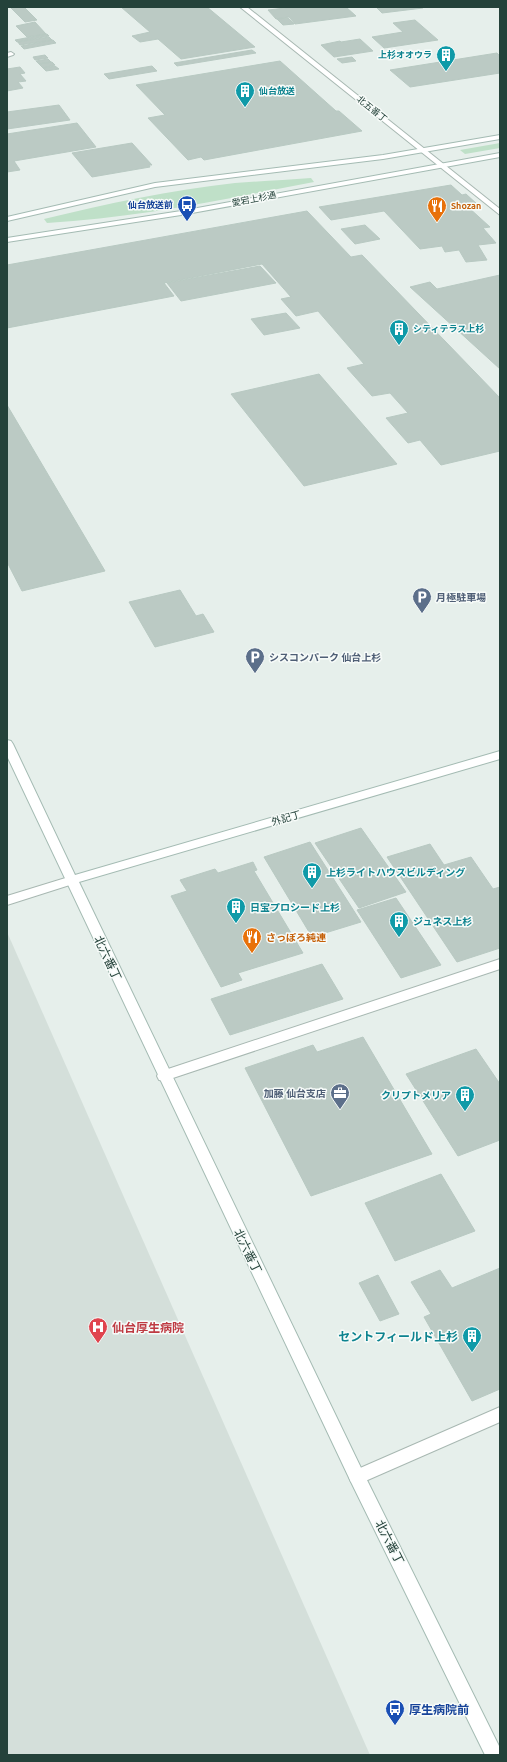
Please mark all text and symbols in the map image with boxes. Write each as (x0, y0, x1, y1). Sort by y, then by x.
building icon: 上杉オオウラ (435, 44, 457, 72)
place label: 上杉オオウラ (378, 50, 432, 60)
building icon: 仙台放送 (234, 80, 256, 108)
place label: 仙台放送 (258, 86, 295, 96)
street label: 北五番丁 (355, 94, 389, 124)
street label: 愛宕上杉通 (231, 190, 277, 208)
bus stop icon: 仙台放送前 (176, 194, 198, 222)
restaurant icon: Shozan (426, 195, 448, 223)
place label: 仙台放送前 (127, 200, 173, 210)
place label: Shozan (451, 201, 481, 211)
building icon: シティテラス上杉 (388, 318, 410, 346)
place label: シティテラス上杉 (413, 324, 484, 334)
parking icon: 月極駐車場 (411, 586, 433, 614)
place label: 月極駐車場 (436, 592, 486, 603)
parking icon: シスコンパーク 仙台上杉 (244, 646, 266, 674)
place label: シスコンパーク 仙台上杉 (269, 652, 381, 663)
street label: 外記丁 (270, 809, 302, 827)
building icon: 上杉ライトハウスビルディング (301, 861, 323, 889)
place label: 上杉ライトハウスビルディング (326, 867, 465, 878)
building icon: 日宝プロシード上杉 (225, 896, 247, 924)
place label: 日宝プロシード上杉 (250, 902, 340, 913)
building icon: ジュネス上杉 (388, 910, 410, 938)
place label: ジュネス上杉 (413, 916, 472, 927)
restaurant icon: さっぽろ純連 (241, 926, 263, 954)
place label: さっぽろ純連 (266, 932, 326, 943)
street label: 北六番丁 (92, 933, 124, 983)
office icon: 加藤 仙台支店 (329, 1082, 351, 1110)
building icon: クリプトメリア (454, 1084, 476, 1112)
place label: 加藤 仙台支店 (264, 1088, 326, 1099)
place label: クリプトメリア (381, 1090, 451, 1101)
street label: 北六番丁 (232, 1227, 264, 1275)
hospital icon: 仙台厚生病院 (87, 1316, 109, 1344)
place label: 仙台厚生病院 (112, 1321, 184, 1334)
building icon: セントフィールド上杉 (461, 1325, 483, 1353)
place label: セントフィールド上杉 (338, 1330, 458, 1343)
street label: 北六番丁 (373, 1518, 407, 1566)
bus stop icon: 厚生病院前 (384, 1698, 406, 1726)
place label: 厚生病院前 (409, 1703, 469, 1716)

